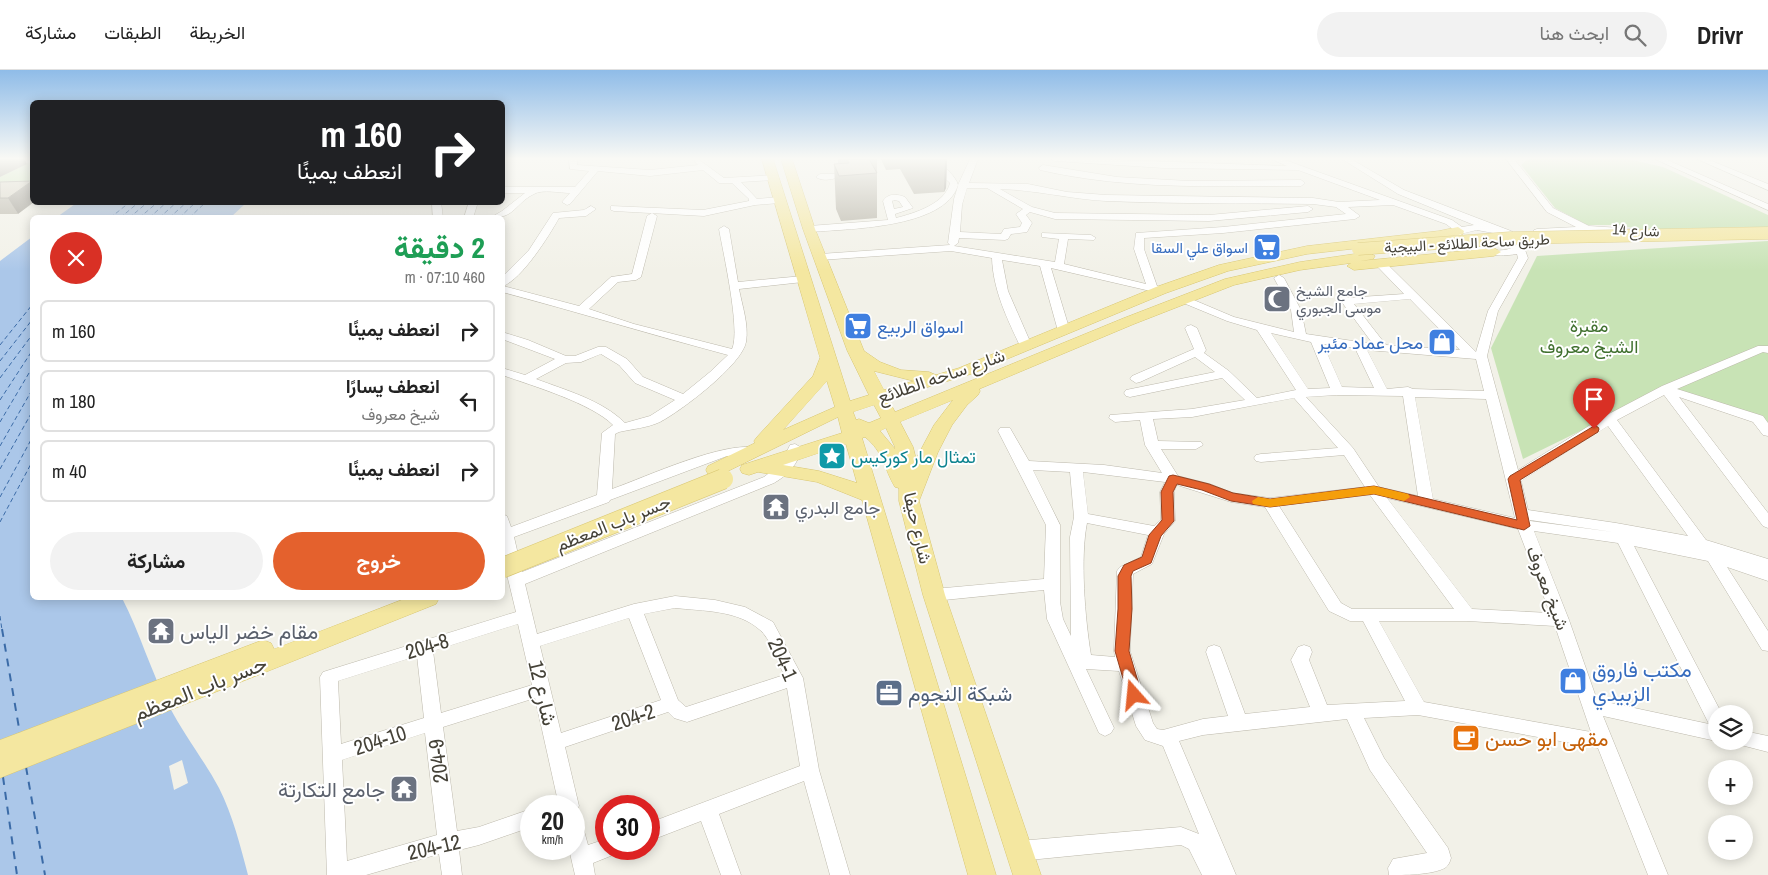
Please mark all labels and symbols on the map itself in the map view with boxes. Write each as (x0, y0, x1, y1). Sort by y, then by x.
street label: شارع 14 (1612, 218, 1660, 243)
street label: طريق ساحة الطلائع - البيجية (1384, 228, 1551, 259)
supermarket icon: اسواق علي السقا (1252, 232, 1282, 262)
place label: اسواق علي السقا (1151, 237, 1248, 261)
place label: جامع الشيخ موسى الجبوري (1296, 280, 1381, 321)
mosque icon: جامع الشيخ موسى الجبوري (1262, 284, 1292, 314)
supermarket icon: اسواق الربيع (843, 311, 873, 341)
park label: مقبرة الشيخ معروف (1540, 313, 1638, 359)
place label: اسواق الربيع (877, 314, 964, 339)
shop icon: محل عماد مئير (1427, 327, 1457, 357)
place label: محل عماد مئير (1317, 330, 1423, 355)
street label: شارع ساحه الطلائع (874, 342, 1008, 410)
pin (1573, 378, 1615, 429)
place icon: تمثال مار كوركيس (817, 441, 847, 471)
place label: تمثال مار كوركيس (851, 444, 976, 469)
street label: جسر باب المعظم (552, 489, 674, 557)
street label: شارع حيفا (898, 490, 938, 566)
temple icon: جامع البدري (761, 492, 791, 522)
place label: جامع البدري (795, 495, 880, 523)
street label: شیخ معروف (1520, 542, 1576, 634)
temple icon: مقام خضر الياس (146, 616, 176, 646)
place label: مقام خضر الياس (180, 617, 318, 646)
street label: 204-8 (402, 626, 452, 666)
street label: 204-1 (761, 633, 805, 685)
street label: جسر باب المعظم (129, 648, 271, 728)
place label: مكتب فاروق الزبيدي (1592, 655, 1692, 711)
street label: شارع 12 (521, 657, 565, 729)
shop icon: مكتب فاروق الزبيدي (1558, 666, 1588, 696)
position arrow (1107, 668, 1159, 720)
office icon: شبكة النجوم (874, 678, 904, 708)
place label: شبكة النجوم (908, 679, 1012, 708)
street label: 204-2 (608, 696, 658, 738)
street label: 204-10 (350, 718, 410, 762)
cafe icon: مقهى ابو حسن (1451, 723, 1481, 753)
place label: مقهى ابو حسن (1485, 724, 1608, 753)
street label: 204-9 (421, 737, 455, 785)
temple icon: جامع التكارتة (389, 774, 419, 804)
place label: جامع التكارتة (278, 775, 385, 804)
speed limit sign: 30 (595, 795, 660, 860)
street label: 204-12 (405, 827, 463, 867)

